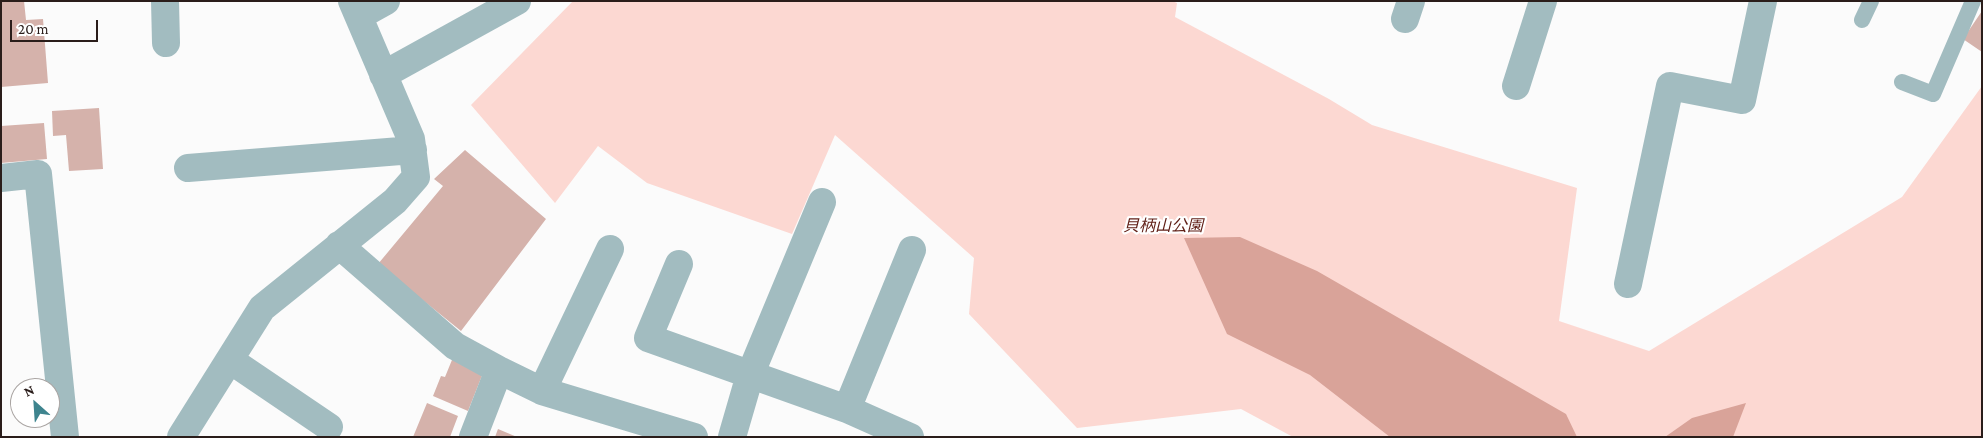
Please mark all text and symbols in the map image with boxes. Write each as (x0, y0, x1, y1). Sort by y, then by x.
scale bar (12, 10, 100, 42)
text: 20 m (18, 21, 49, 37)
park label: 貝柄山公園 (1123, 216, 1203, 236)
north arrow (10, 378, 60, 428)
text: N (21, 381, 37, 400)

